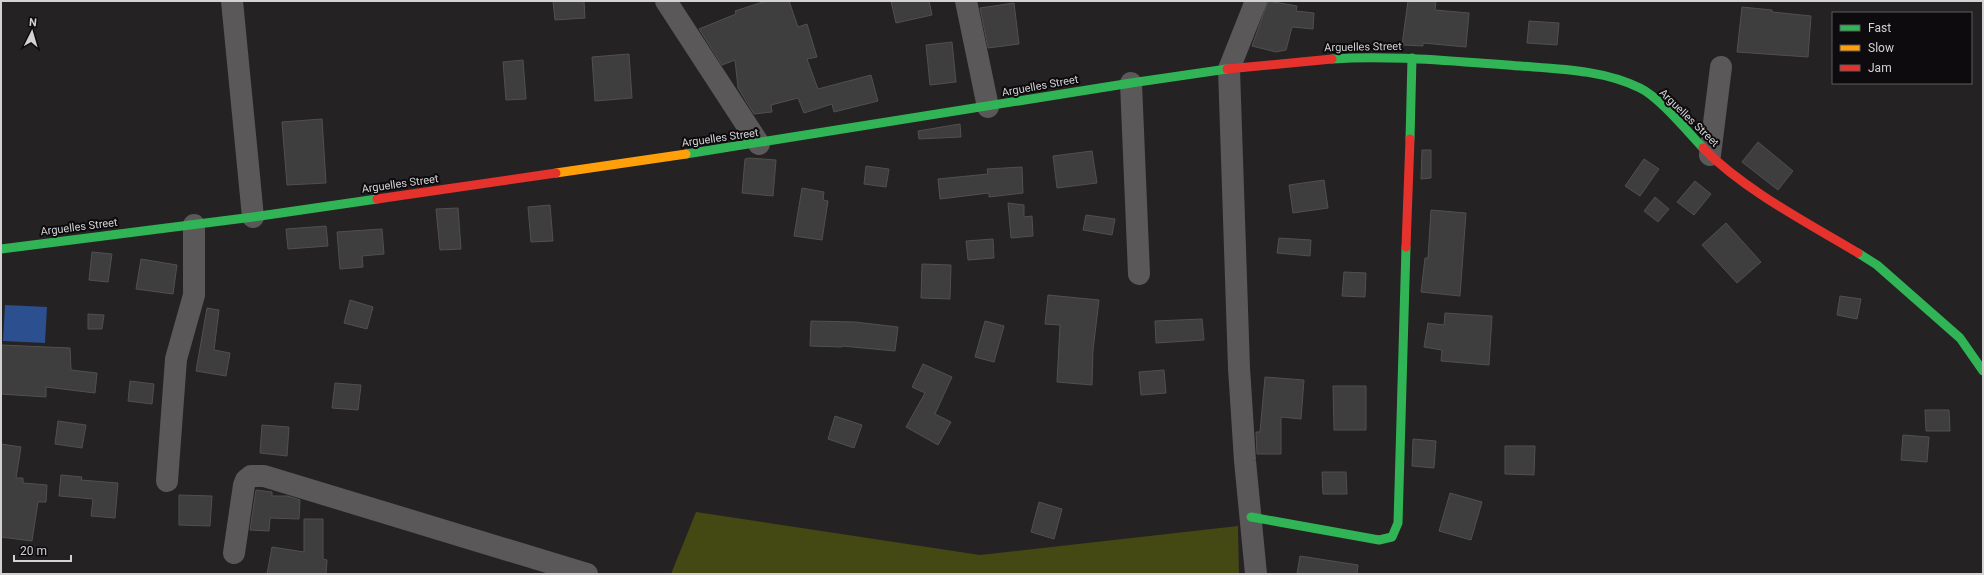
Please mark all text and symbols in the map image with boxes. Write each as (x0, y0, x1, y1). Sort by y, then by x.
north arrow (12, 12, 52, 52)
legend (1832, 12, 1972, 84)
text: N (28, 16, 37, 29)
text: Fast (1868, 21, 1891, 35)
street label: Arguelles Street (1324, 40, 1402, 54)
text: Slow (1868, 41, 1894, 55)
text: Jam (1868, 61, 1892, 75)
street label: Arguelles Street (1001, 73, 1080, 99)
street label: Arguelles Street (1657, 86, 1722, 150)
street label: Arguelles Street (681, 126, 760, 150)
street label: Arguelles Street (361, 172, 440, 196)
street label: Arguelles Street (40, 216, 119, 238)
scale bar (14, 537, 71, 563)
text: 20 m (20, 544, 47, 558)

